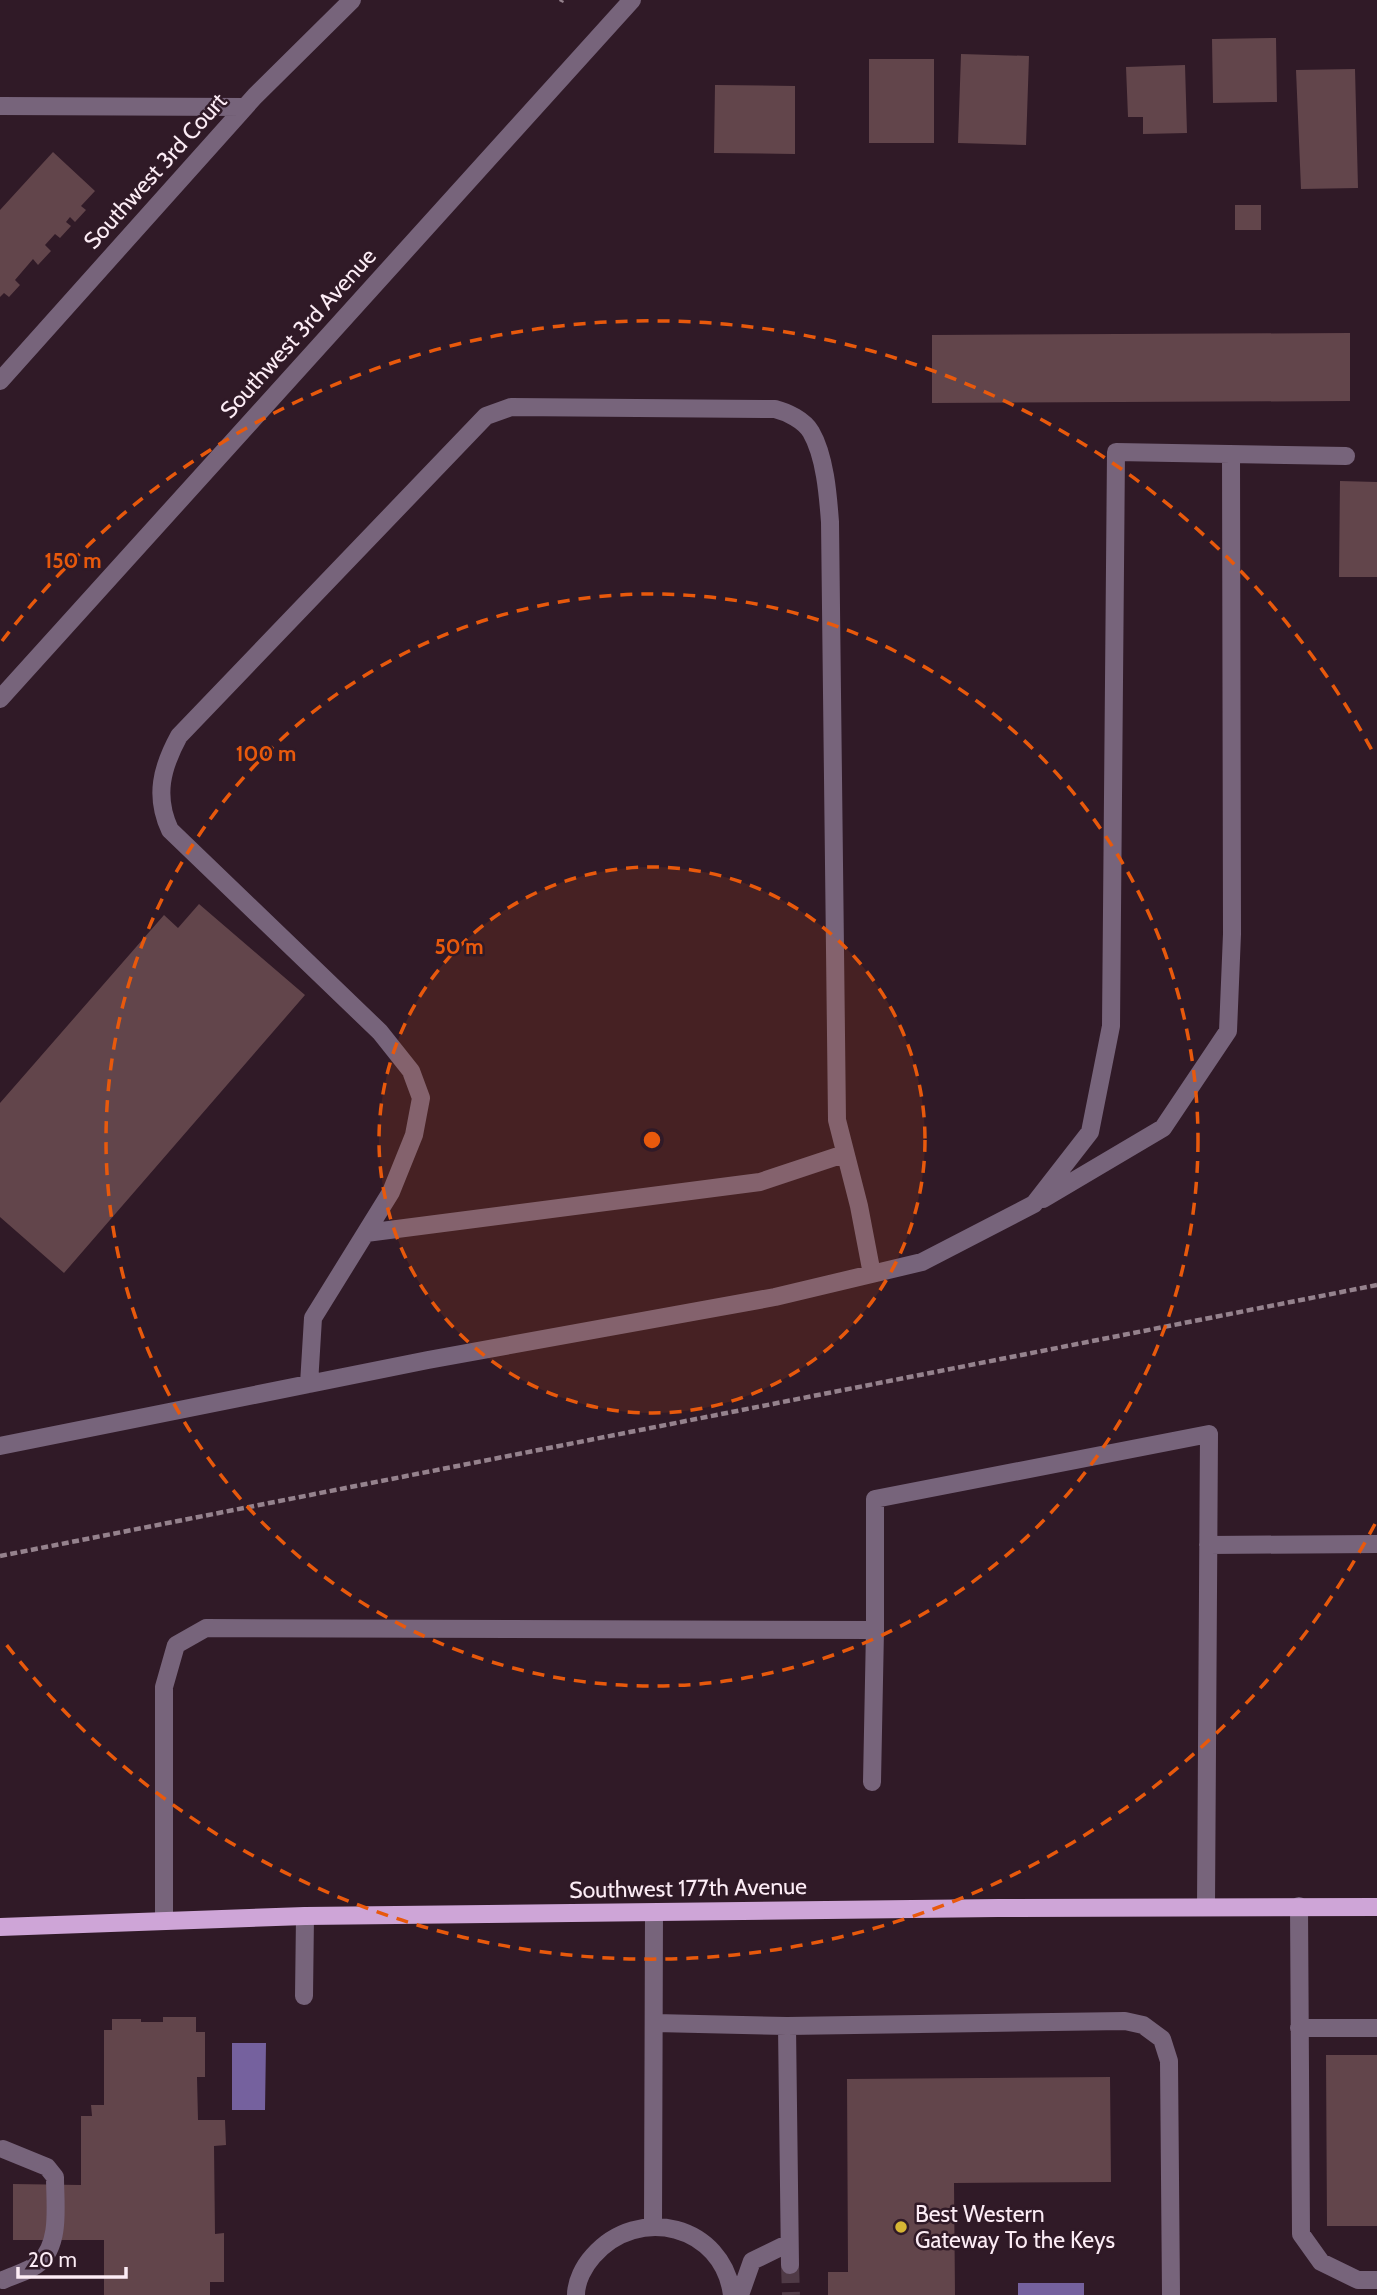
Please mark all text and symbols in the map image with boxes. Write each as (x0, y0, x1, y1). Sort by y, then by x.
street label: Southwest 3rd Court (78, 87, 232, 255)
street label: Southwest 3rd Avenue (214, 242, 382, 424)
text: 150 m (45, 548, 101, 573)
text: 100 m (236, 741, 296, 766)
text: 50 m (434, 934, 484, 959)
centre of rings (640, 1128, 664, 1152)
street label: Southwest 177th Avenue (569, 1872, 807, 1904)
place label: Best Western Gateway To the Keys (915, 2200, 1115, 2254)
marker: Best Western Gateway To the Keys (893, 2219, 909, 2235)
scale bar (18, 2236, 126, 2280)
text: 20 m (28, 2247, 77, 2272)

